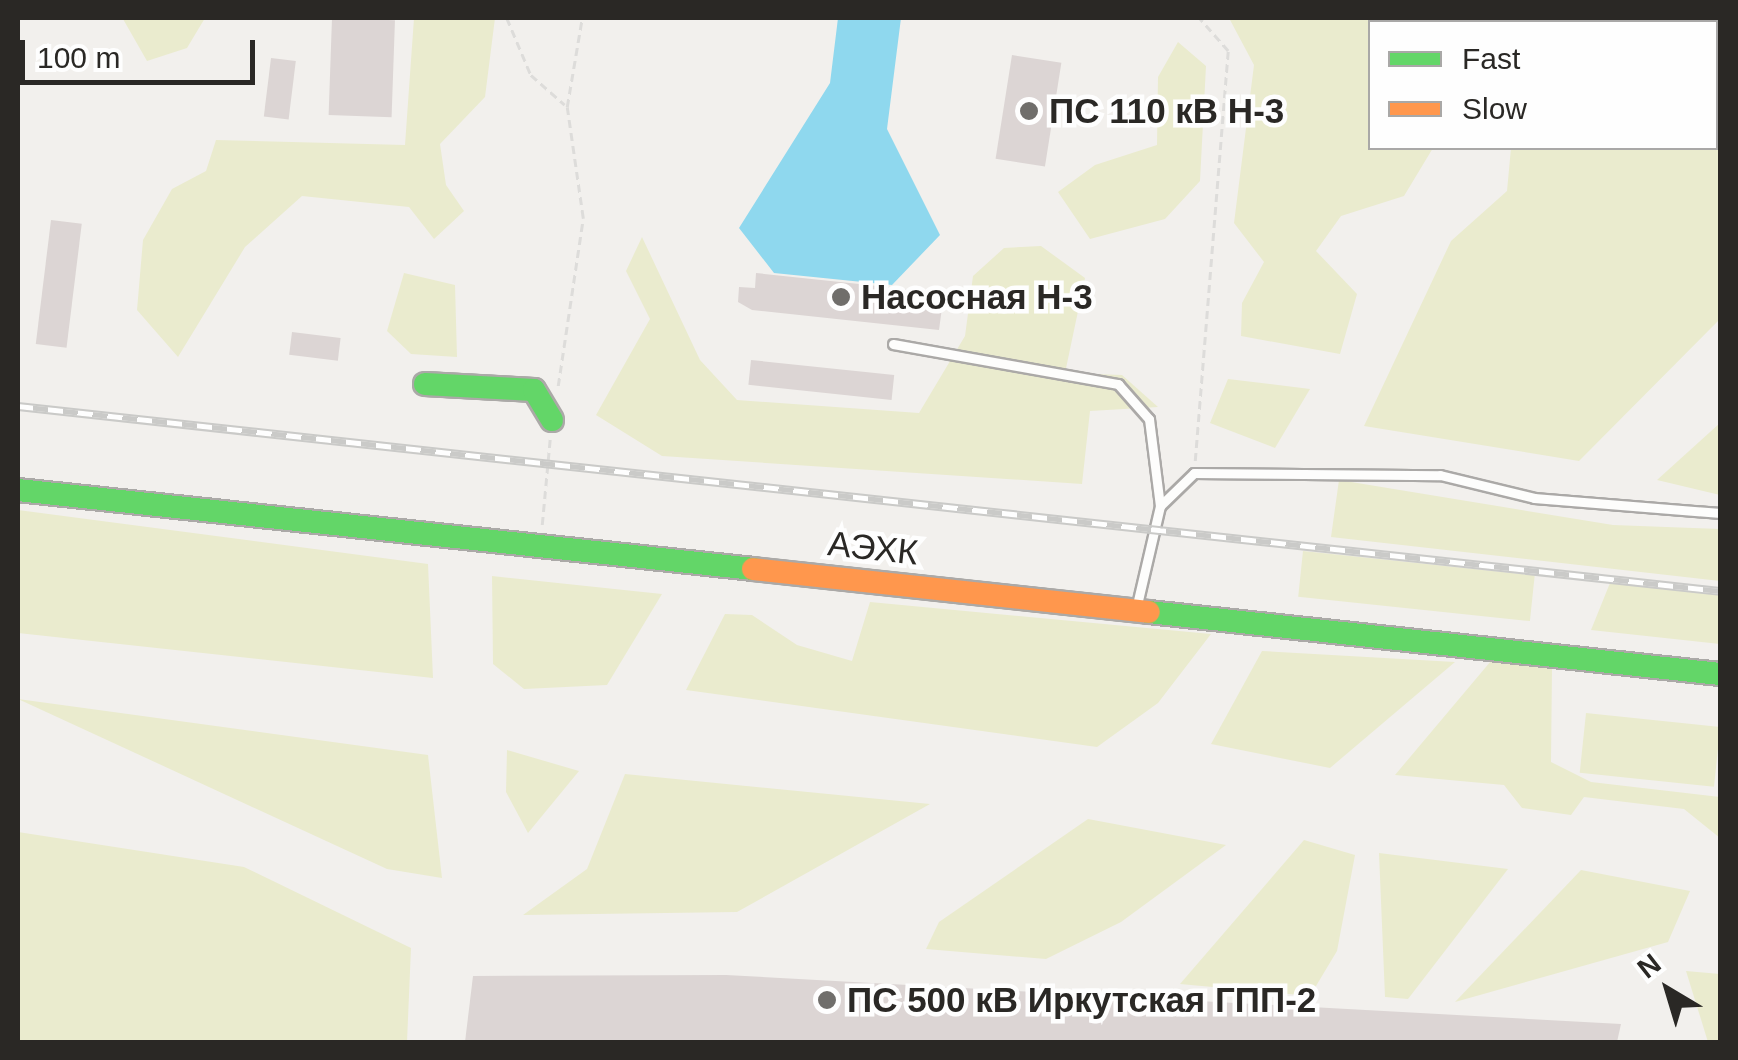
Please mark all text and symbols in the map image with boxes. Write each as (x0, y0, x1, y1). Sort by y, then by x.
scale bar (25, 20, 260, 82)
legend (1368, 20, 1718, 150)
text: 100 m (37, 41, 120, 74)
text: Fast (1462, 42, 1520, 75)
place label: ПС 110 кВ Н-3 (1049, 90, 1284, 132)
text: Slow (1462, 92, 1527, 125)
marker: ПС 110 кВ Н-3 (1018, 100, 1040, 122)
place label: Насосная Н-3 (861, 276, 1093, 318)
marker: Насосная Н-3 (830, 286, 852, 308)
street label: АЭХК (826, 522, 920, 574)
north arrow (1618, 940, 1718, 1040)
text: N (1632, 948, 1667, 984)
place label: ПС 500 кВ Иркутская ГПП-2 (847, 979, 1316, 1021)
marker: ПС 500 кВ Иркутская ГПП-2 (816, 989, 838, 1011)

